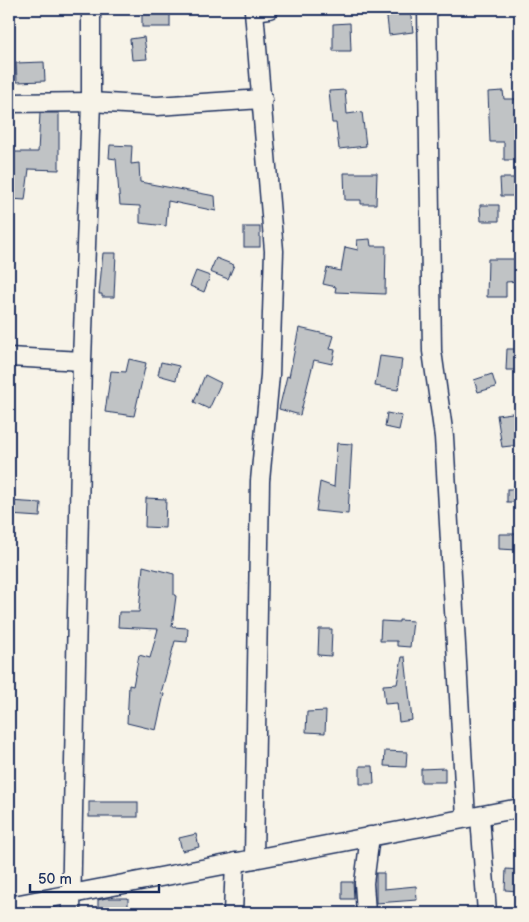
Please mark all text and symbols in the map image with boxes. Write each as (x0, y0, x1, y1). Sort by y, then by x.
scale bar (30, 862, 159, 894)
text: 50 m (38, 870, 72, 889)

